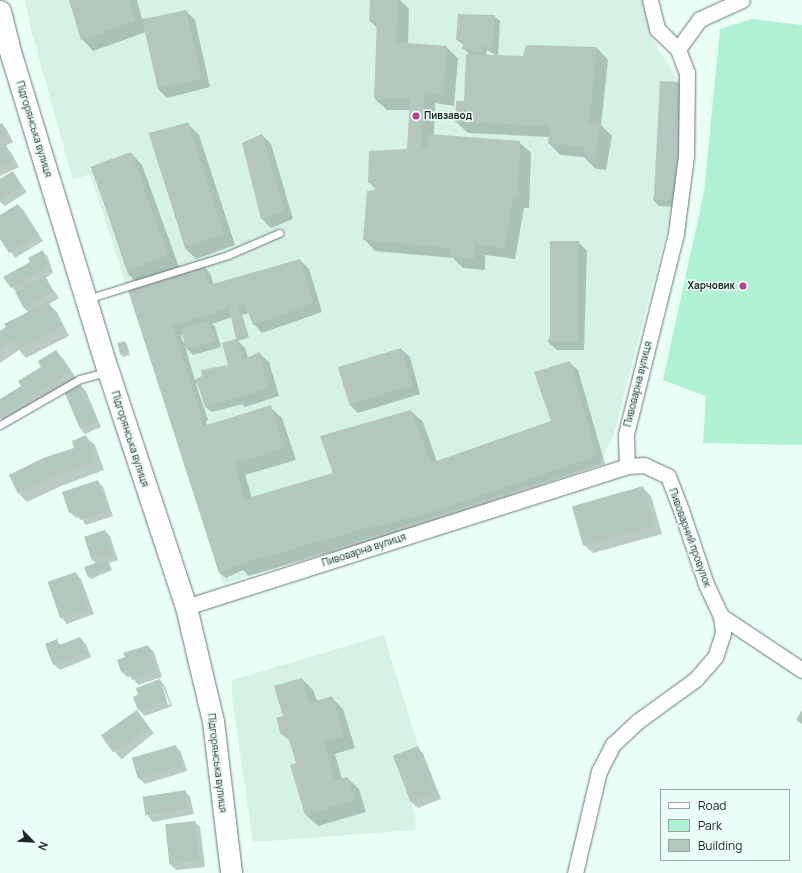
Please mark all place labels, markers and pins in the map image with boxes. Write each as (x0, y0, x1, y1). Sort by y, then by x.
place label: Пивзавод (424, 110, 472, 122)
marker: Пивзавод (411, 111, 421, 121)
place label: Харчовик (688, 280, 735, 292)
marker: Харчовик (738, 281, 748, 291)

